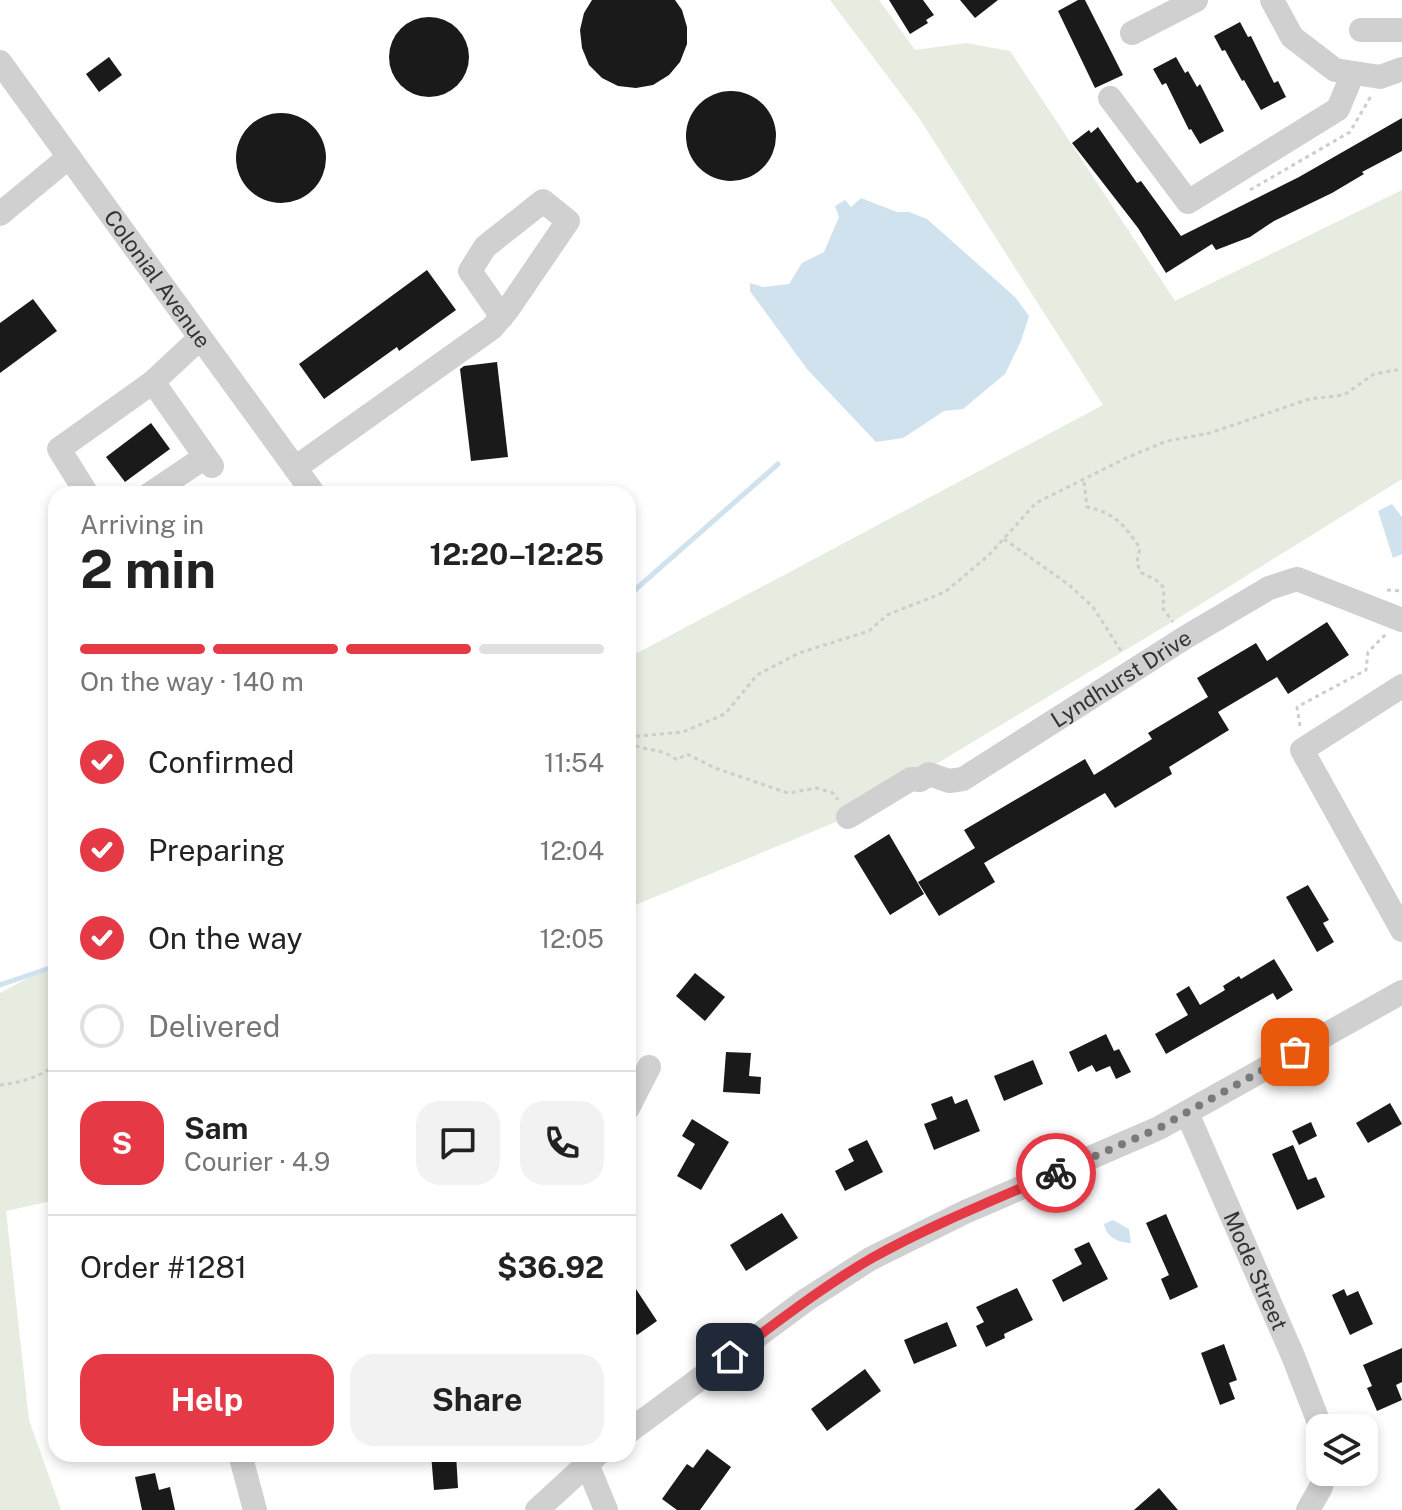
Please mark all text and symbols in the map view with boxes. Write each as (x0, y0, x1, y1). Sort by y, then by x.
street label: Colonial Avenue (99, 205, 216, 353)
text: Arriving in (80, 509, 204, 540)
text: 12:20–12:25 (429, 536, 604, 572)
text: 2 min (80, 539, 216, 600)
street label: Lyndhurst Drive (1046, 624, 1196, 733)
text: On the way · 140 m (80, 666, 304, 697)
icon: check (80, 740, 124, 784)
text: Confirmed (148, 744, 294, 780)
text: 11:54 (544, 747, 604, 778)
icon: check (80, 828, 124, 872)
text: Preparing (148, 832, 285, 868)
text: 12:04 (540, 835, 604, 866)
icon: check (80, 916, 124, 960)
text: On the way (148, 920, 302, 956)
text: 12:05 (539, 923, 604, 954)
text: Delivered (148, 1008, 280, 1044)
pin (1261, 1018, 1329, 1086)
icon: bag (1273, 1030, 1317, 1074)
button: chat (416, 1101, 500, 1185)
button: phone (520, 1101, 604, 1185)
text: Sam (184, 1110, 248, 1146)
text: S (112, 1125, 132, 1161)
courier (1016, 1133, 1096, 1213)
text: Courier · 4.9 (184, 1146, 330, 1177)
icon: bike (1034, 1151, 1078, 1195)
street label: Mode Street (1218, 1207, 1293, 1334)
text: Order #1281 (80, 1249, 247, 1285)
text: $36.92 (497, 1249, 604, 1285)
pin (696, 1323, 764, 1391)
icon: home (708, 1335, 752, 1379)
button: Help (80, 1354, 334, 1446)
button: Share (350, 1354, 604, 1446)
map controls (1306, 1414, 1378, 1486)
button: layers (1306, 1414, 1378, 1486)

